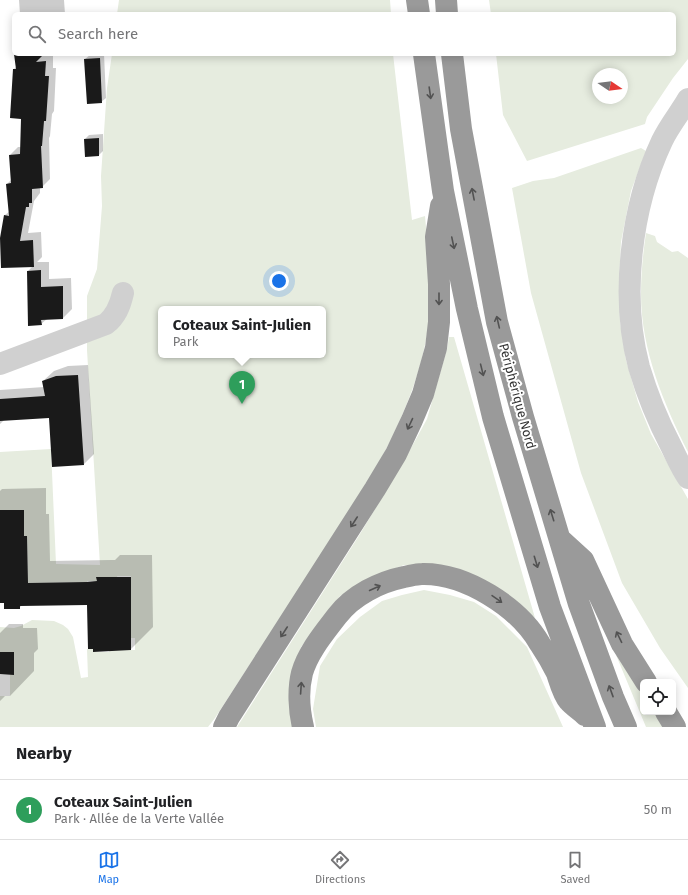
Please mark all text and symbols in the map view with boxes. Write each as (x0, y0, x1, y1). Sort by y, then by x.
search box (12, 12, 676, 56)
icon: search (26, 23, 48, 45)
text: Search here (58, 25, 138, 43)
north arrow (592, 68, 628, 104)
one-way arrow (426, 86, 434, 99)
one-way arrow (469, 188, 477, 201)
one-way arrow (450, 236, 458, 249)
your location (269, 271, 289, 291)
one-way arrow (435, 292, 443, 305)
popup (158, 306, 326, 358)
text: Coteaux Saint-Julien (173, 316, 311, 334)
one-way arrow (493, 316, 501, 329)
text: Park (173, 334, 198, 349)
street label: Périphérique Nord (496, 342, 539, 451)
one-way arrow (478, 363, 486, 376)
pin: 1 (229, 371, 255, 404)
one-way arrow (406, 418, 413, 430)
one-way arrow (548, 508, 555, 521)
one-way arrow (349, 516, 357, 528)
one-way arrow (533, 555, 540, 568)
one-way arrow (368, 583, 380, 591)
one-way arrow (491, 595, 502, 603)
one-way arrow (279, 626, 287, 638)
one-way arrow (615, 631, 622, 643)
map controls (640, 679, 676, 715)
button: locate (640, 679, 676, 715)
one-way arrow (297, 682, 304, 695)
one-way arrow (606, 685, 614, 697)
text: Nearby (16, 743, 71, 764)
text: Coteaux Saint-Julien (54, 793, 193, 811)
text: 1 (26, 802, 32, 817)
text: 50 m (644, 802, 672, 817)
text: Park · Allée de la Verte Vallée (54, 811, 224, 826)
tab: Map (98, 849, 120, 886)
tab: Directions (315, 849, 365, 886)
tab: Saved (561, 849, 590, 886)

